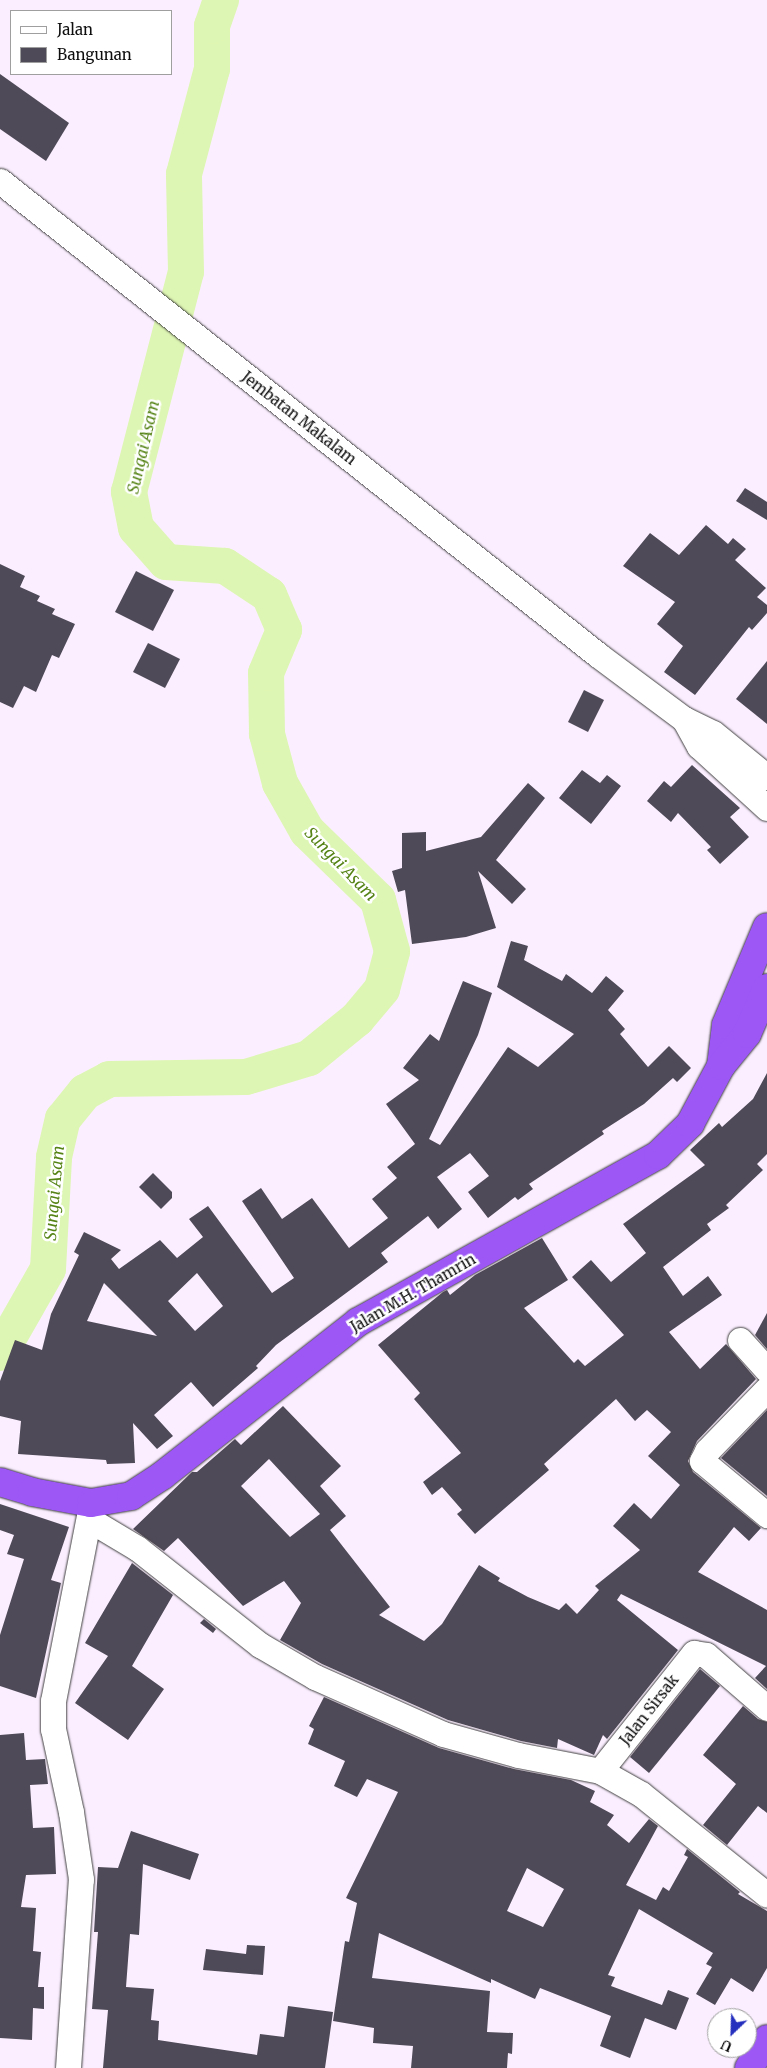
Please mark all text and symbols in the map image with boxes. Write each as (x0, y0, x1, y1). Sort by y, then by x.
legend (10, 10, 172, 75)
text: Jalan (57, 20, 93, 39)
text: Bangunan (57, 45, 132, 64)
street label: Jembatan Makalam (238, 368, 360, 468)
water label: Sungai Asam (123, 399, 163, 495)
water label: Sungai Asam (301, 823, 381, 905)
water label: Sungai Asam (40, 1145, 68, 1241)
street label: Jalan M.H. Thamrin (347, 1250, 479, 1336)
street label: Jalan Sirsak (616, 1671, 682, 1749)
north arrow (707, 2008, 757, 2058)
text: U (718, 2035, 735, 2056)

